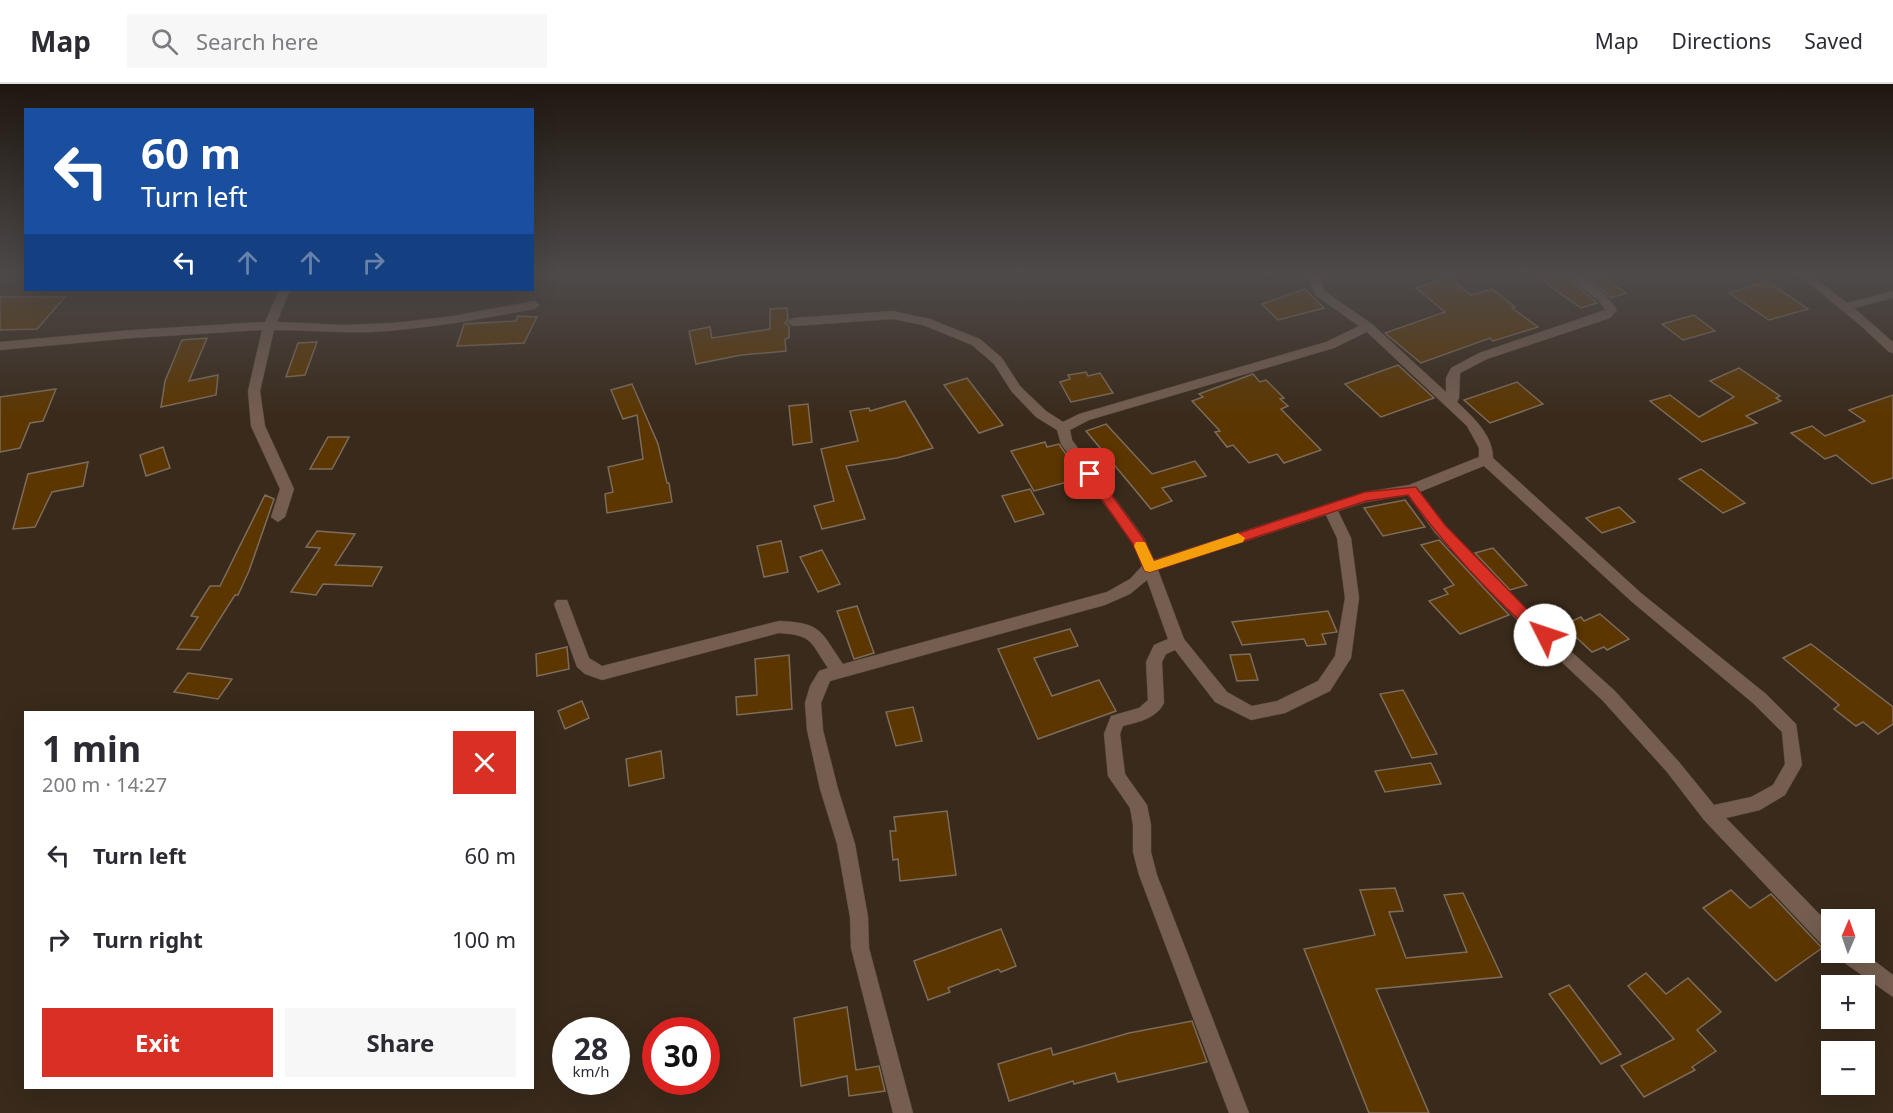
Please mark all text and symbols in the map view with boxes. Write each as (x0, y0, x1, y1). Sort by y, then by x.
search box (127, 14, 547, 68)
text: Map (30, 22, 91, 60)
icon: search (148, 25, 181, 58)
text: Search here (196, 26, 318, 56)
text: Map (1595, 27, 1639, 55)
text: Directions (1672, 27, 1771, 55)
text: Saved (1804, 27, 1863, 55)
text: 60 m (141, 124, 241, 181)
icon: left (42, 132, 120, 210)
text: Turn left (141, 178, 247, 215)
icon: left (168, 246, 201, 279)
icon: ahead (231, 246, 264, 279)
icon: ahead (294, 246, 327, 279)
icon: right (357, 246, 390, 279)
pin (1064, 448, 1115, 499)
icon: arrive (1073, 457, 1106, 490)
position arrow (1513, 603, 1577, 667)
text: 1 min (42, 724, 141, 773)
button: close (453, 731, 516, 794)
text: 200 m · 14:27 (42, 771, 167, 798)
icon: left (42, 839, 75, 872)
text: Turn left (93, 840, 187, 870)
text: 60 m (465, 840, 516, 870)
north arrow (1821, 909, 1875, 963)
map controls (1821, 909, 1875, 1095)
icon: right (42, 923, 75, 956)
text: Turn right (93, 924, 203, 954)
text: 100 m (452, 924, 516, 954)
button: + (1821, 975, 1875, 1029)
button: Exit (42, 1008, 273, 1077)
button: Share (285, 1008, 516, 1077)
speed limit sign: 30 (642, 1017, 720, 1095)
text: 28 (574, 1028, 608, 1069)
button: − (1821, 1041, 1875, 1095)
text: km/h (573, 1061, 609, 1081)

